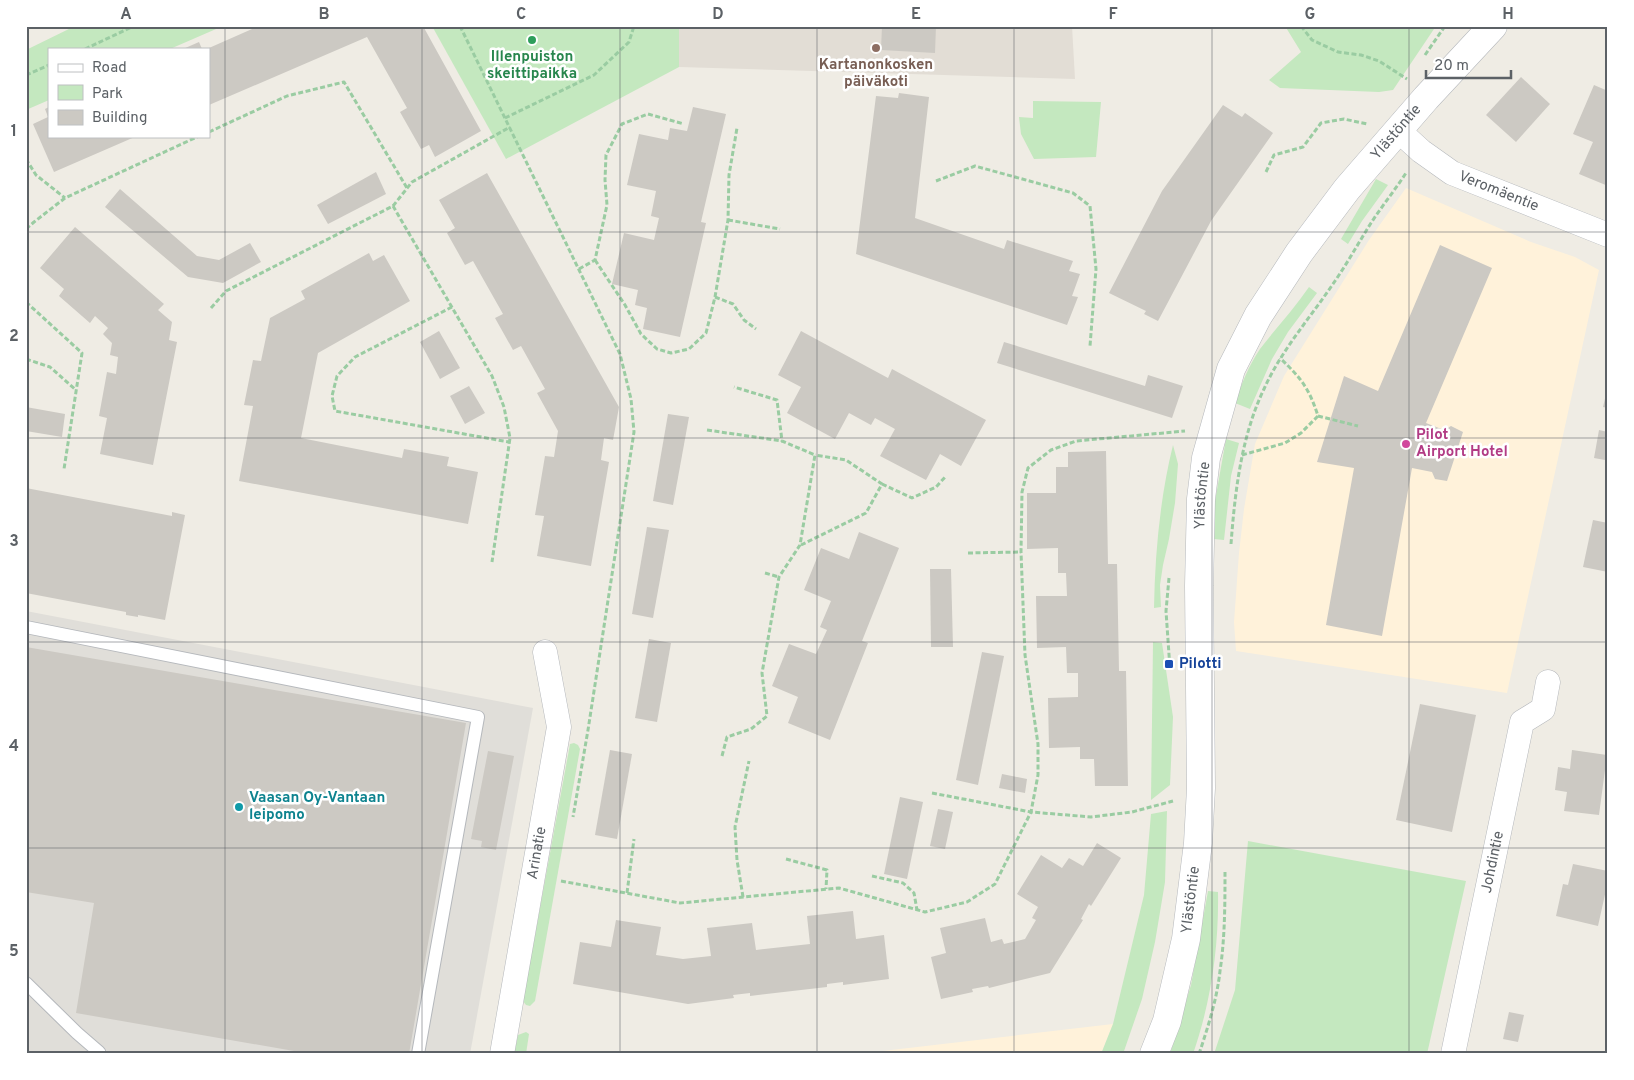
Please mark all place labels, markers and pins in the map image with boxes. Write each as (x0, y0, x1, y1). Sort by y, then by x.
marker: Illenpuiston skeittipaikka (526, 34, 538, 46)
marker: Kartanonkosken päiväkoti (870, 42, 882, 54)
place label: Illenpuiston skeittipaikka (487, 48, 577, 84)
place label: Kartanonkosken päiväkoti (819, 56, 933, 92)
place label: Pilot Airport Hotel (1416, 426, 1508, 462)
marker: Pilot Airport Hotel (1400, 438, 1412, 450)
place label: Pilotti (1179, 655, 1221, 674)
marker: Pilotti (1163, 658, 1175, 670)
place label: Vaasan Oy-Vantaan leipomo (249, 789, 385, 825)
marker: Vaasan Oy-Vantaan leipomo (233, 801, 245, 813)

